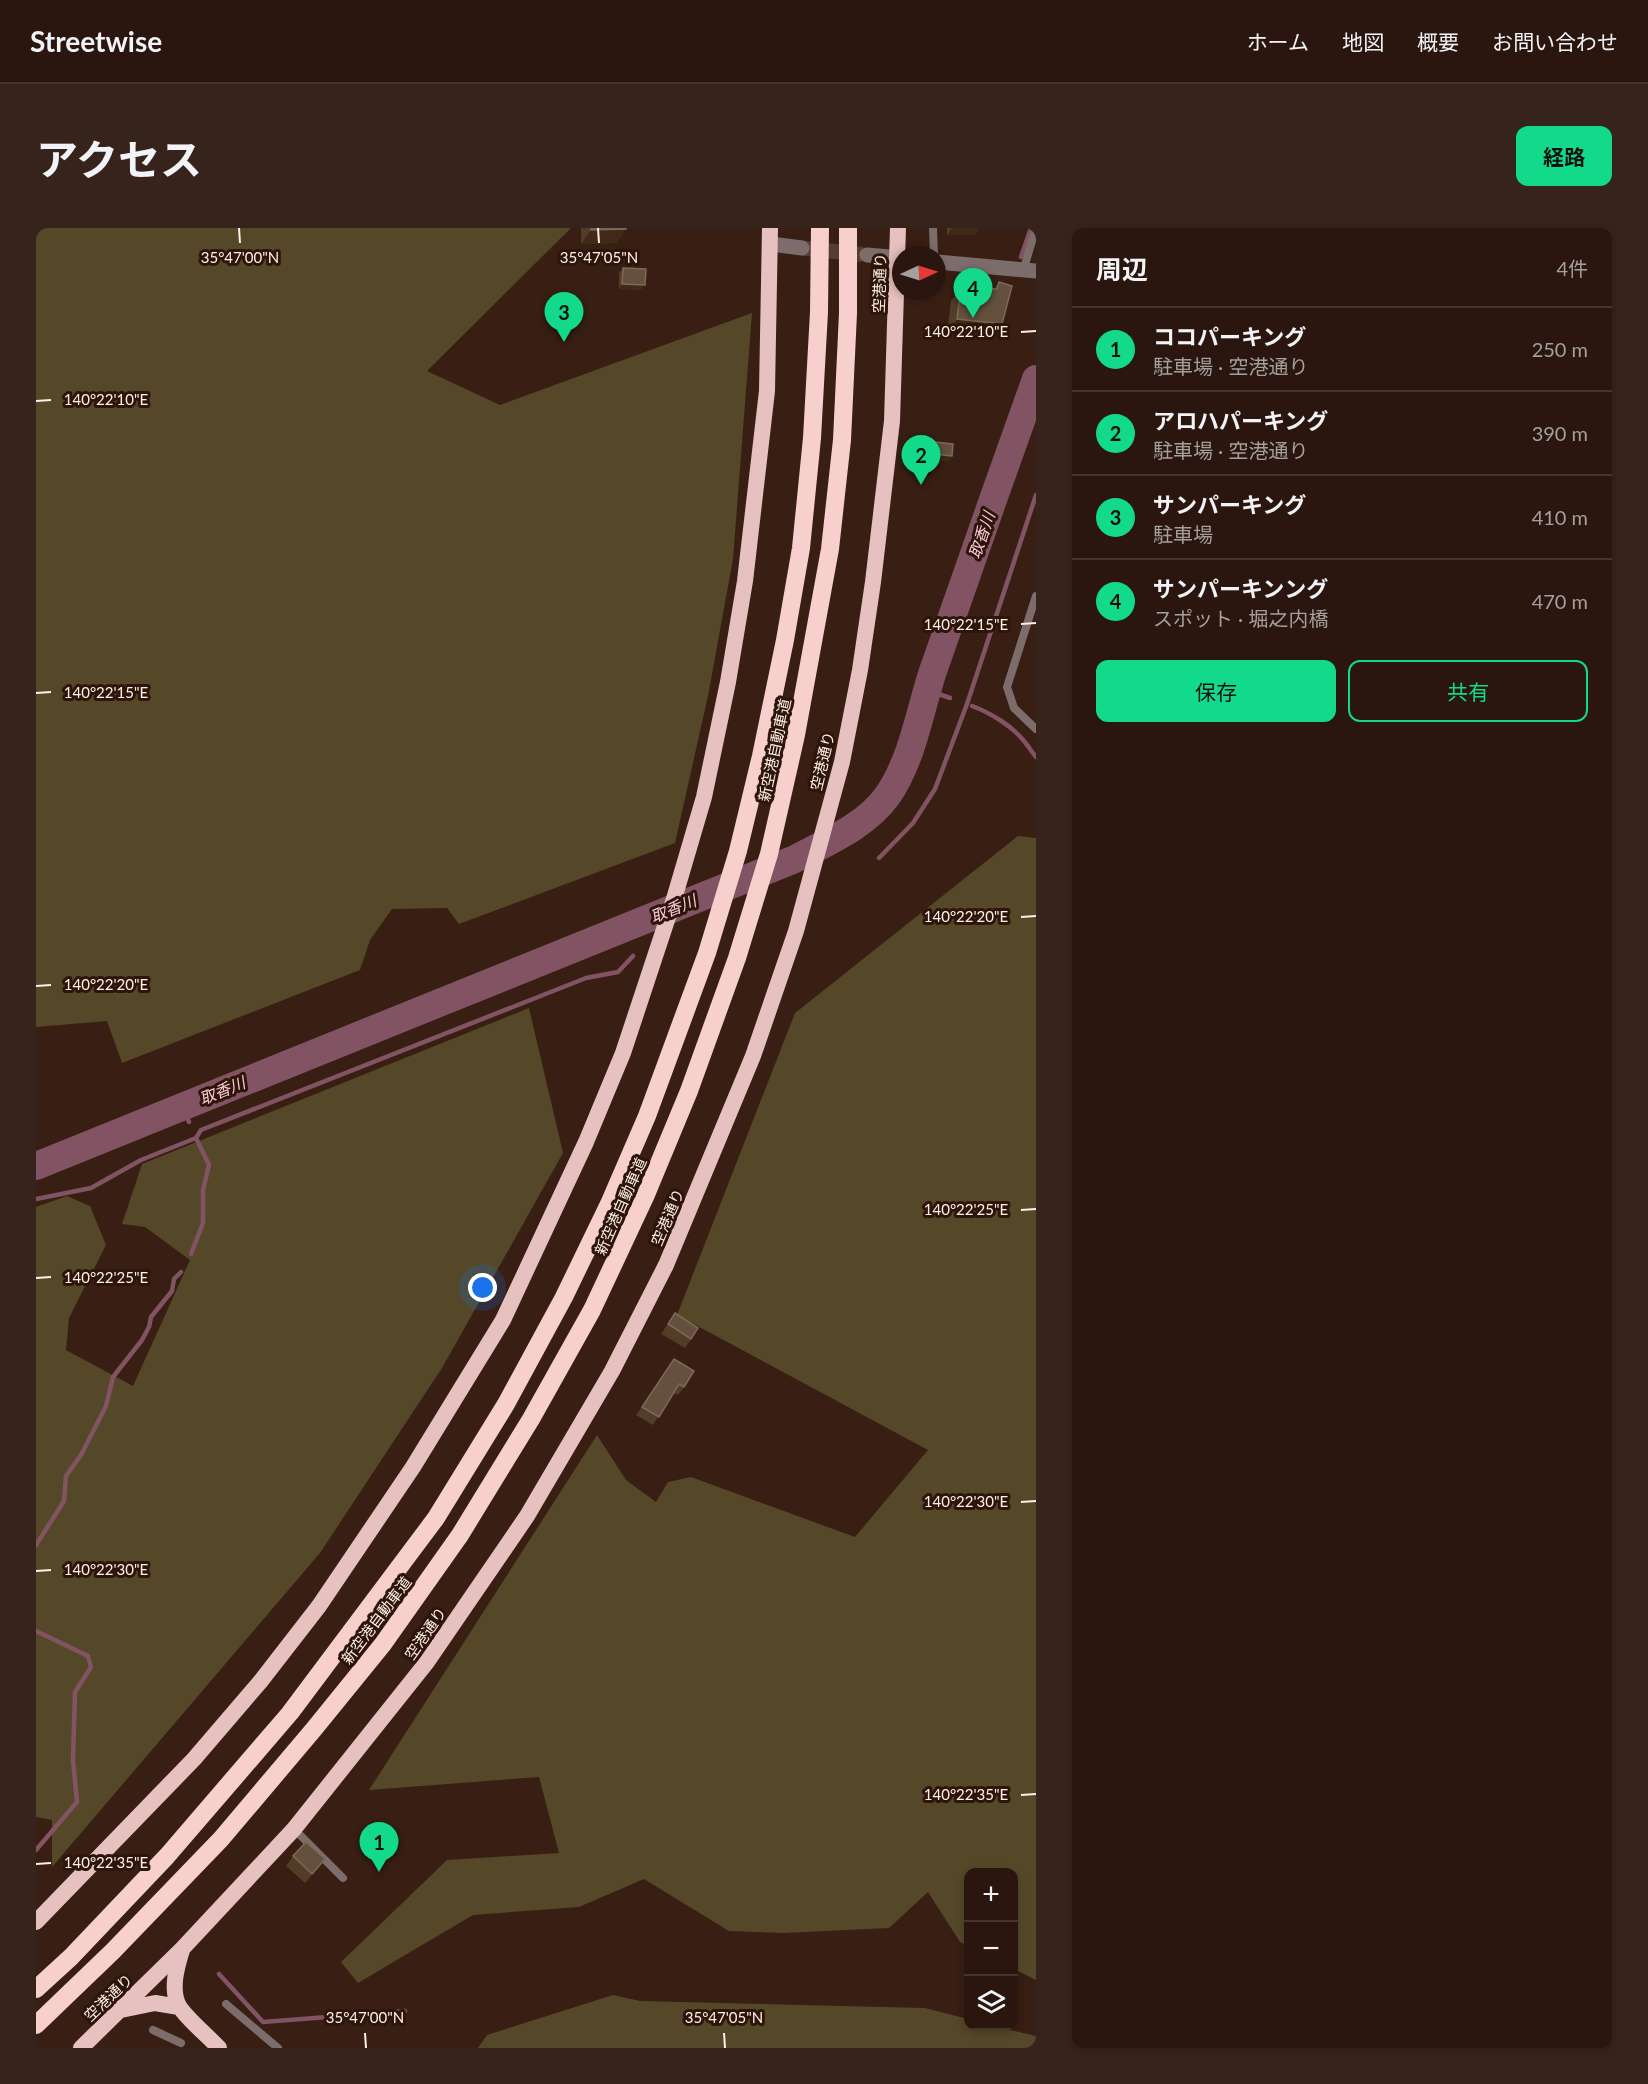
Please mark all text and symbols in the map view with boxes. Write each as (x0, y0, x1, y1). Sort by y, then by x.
text: Streetwise (30, 24, 162, 58)
text: ホーム (1247, 29, 1309, 54)
text: 地図 (1342, 29, 1384, 54)
text: 概要 (1417, 29, 1459, 54)
text: お問い合わせ (1492, 29, 1618, 54)
button: 経路 (1516, 126, 1612, 186)
text: アクセス (36, 134, 202, 184)
north arrow (892, 246, 946, 300)
text: 35°47'00"N (201, 248, 279, 266)
text: 35°47'05"N (560, 248, 638, 266)
street label: 空港通り (869, 253, 889, 313)
text: 周辺 (1096, 253, 1148, 285)
text: 4件 (1556, 256, 1588, 280)
pin: 4 (954, 268, 992, 318)
pin: 3 (544, 292, 584, 342)
text: 140°22'10"E (924, 322, 1008, 340)
text: ココパーキング (1153, 323, 1306, 350)
text: 1 (1110, 337, 1121, 361)
text: 250 m (1532, 337, 1588, 361)
text: 駐車場 · 空港通り (1153, 354, 1308, 378)
text: 140°22'10"E (64, 390, 148, 408)
text: アロハパーキング (1153, 407, 1328, 434)
text: 2 (1110, 421, 1121, 445)
text: 390 m (1532, 421, 1588, 445)
pin: 2 (902, 436, 940, 485)
text: 駐車場 · 空港通り (1153, 438, 1308, 462)
text: サンパーキング (1153, 491, 1306, 518)
text: 3 (1110, 505, 1121, 529)
text: 410 m (1532, 505, 1588, 529)
water label: 取香川 (964, 507, 998, 561)
text: 駐車場 (1153, 522, 1213, 546)
text: サンパーキンング (1153, 575, 1328, 602)
text: 4 (1110, 589, 1121, 613)
text: 470 m (1532, 589, 1588, 613)
text: スポット · 堀之内橋 (1153, 606, 1328, 630)
text: 140°22'15"E (924, 615, 1008, 633)
button: 保存 (1096, 660, 1336, 722)
button: 共有 (1348, 660, 1588, 722)
text: 140°22'15"E (64, 683, 148, 701)
street label: 新空港自動車道 (754, 697, 794, 803)
street label: 空港通り (806, 730, 838, 792)
water label: 取香川 (647, 889, 701, 926)
text: 140°22'20"E (924, 907, 1008, 925)
text: 140°22'20"E (64, 975, 148, 993)
water label: 取香川 (196, 1071, 250, 1108)
street label: 新空港自動車道 (590, 1154, 650, 1258)
street label: 空港通り (647, 1186, 687, 1248)
text: 140°22'25"E (924, 1200, 1008, 1218)
text: 140°22'25"E (64, 1268, 148, 1286)
your location (468, 1273, 497, 1302)
text: 140°22'30"E (924, 1492, 1008, 1510)
text: 140°22'30"E (64, 1560, 148, 1578)
street label: 新空港自動車道 (337, 1573, 415, 1667)
street label: 空港通り (400, 1603, 450, 1663)
text: 140°22'35"E (924, 1785, 1008, 1803)
pin: 1 (360, 1822, 398, 1872)
text: 140°22'35"E (64, 1853, 148, 1871)
map controls (964, 1868, 1018, 2030)
button: + (964, 1868, 1018, 1922)
button: − (964, 1922, 1018, 1976)
street label: 空港通り (80, 1970, 136, 2024)
button: layers (964, 1976, 1018, 2030)
text: 35°47'00"N (326, 2008, 404, 2026)
text: 35°47'05"N (685, 2008, 763, 2026)

